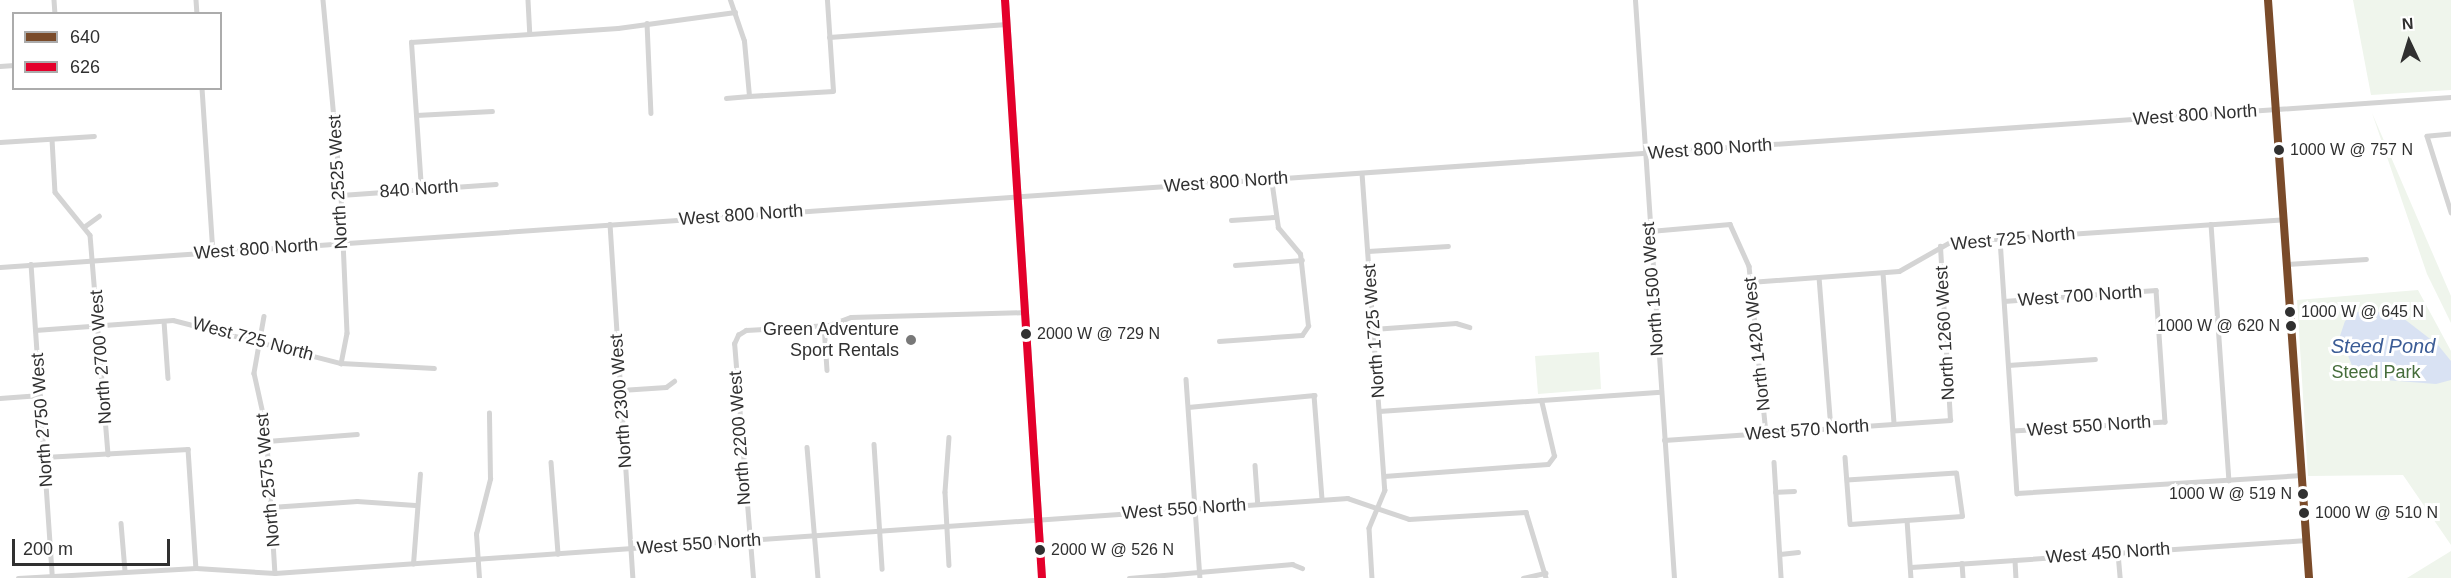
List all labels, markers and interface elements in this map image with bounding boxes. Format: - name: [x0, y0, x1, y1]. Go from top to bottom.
- legend: [12, 12, 222, 90]
- north arrow: [2379, 12, 2439, 72]
- text: N: [2401, 15, 2414, 32]
- text: 640: [70, 27, 100, 47]
- text: 626: [70, 57, 100, 77]
- street label: West 800 North: [2132, 100, 2258, 130]
- street label: North 2525 West: [324, 114, 352, 250]
- street label: West 800 North: [1647, 134, 1773, 164]
- place label: 1000 W @ 757 N: [2290, 140, 2413, 160]
- marker: 1000 W @ 757 N: [2273, 144, 2285, 156]
- street label: West 800 North: [1163, 167, 1289, 197]
- street label: 840 North: [379, 175, 459, 203]
- street label: West 800 North: [678, 200, 804, 230]
- street label: North 1500 West: [1638, 221, 1668, 357]
- street label: West 725 North: [1950, 223, 2076, 255]
- street label: West 800 North: [193, 234, 319, 264]
- street label: North 1725 West: [1359, 263, 1389, 399]
- street label: North 1260 West: [1931, 265, 1959, 401]
- street label: North 1420 West: [1739, 276, 1775, 412]
- street label: West 700 North: [2017, 281, 2143, 311]
- street label: North 2700 West: [86, 289, 116, 425]
- place label: 1000 W @ 645 N: [2301, 302, 2424, 322]
- marker: 1000 W @ 645 N: [2284, 306, 2296, 318]
- street label: West 725 North: [190, 312, 316, 366]
- place label: 1000 W @ 620 N: [2157, 316, 2280, 336]
- place label: Green Adventure Sport Rentals: [762, 319, 899, 362]
- marker: 1000 W @ 620 N: [2285, 320, 2297, 332]
- place label: 2000 W @ 729 N: [1037, 324, 1160, 344]
- marker: 2000 W @ 729 N: [1020, 328, 1032, 340]
- street label: North 2300 West: [606, 333, 636, 469]
- marker: Green Adventure Sport Rentals: [904, 333, 918, 347]
- water label: Steed Pond: [2331, 334, 2435, 358]
- street label: North 2750 West: [27, 352, 57, 488]
- park label: Steed Park: [2331, 361, 2421, 383]
- street label: North 2200 West: [725, 370, 755, 506]
- street label: West 550 North: [2026, 411, 2152, 441]
- street label: North 2575 West: [251, 412, 285, 548]
- street label: West 570 North: [1744, 415, 1870, 445]
- place label: 1000 W @ 519 N: [2169, 484, 2292, 504]
- marker: 1000 W @ 519 N: [2297, 488, 2309, 500]
- street label: West 550 North: [1121, 494, 1247, 524]
- place label: 1000 W @ 510 N: [2315, 503, 2438, 523]
- marker: 1000 W @ 510 N: [2298, 507, 2310, 519]
- scale bar: [15, 527, 172, 565]
- street label: West 550 North: [636, 529, 762, 559]
- street label: West 450 North: [2045, 538, 2171, 568]
- text: 200 m: [23, 539, 73, 559]
- place label: 2000 W @ 526 N: [1051, 540, 1174, 560]
- marker: 2000 W @ 526 N: [1034, 544, 1046, 556]

